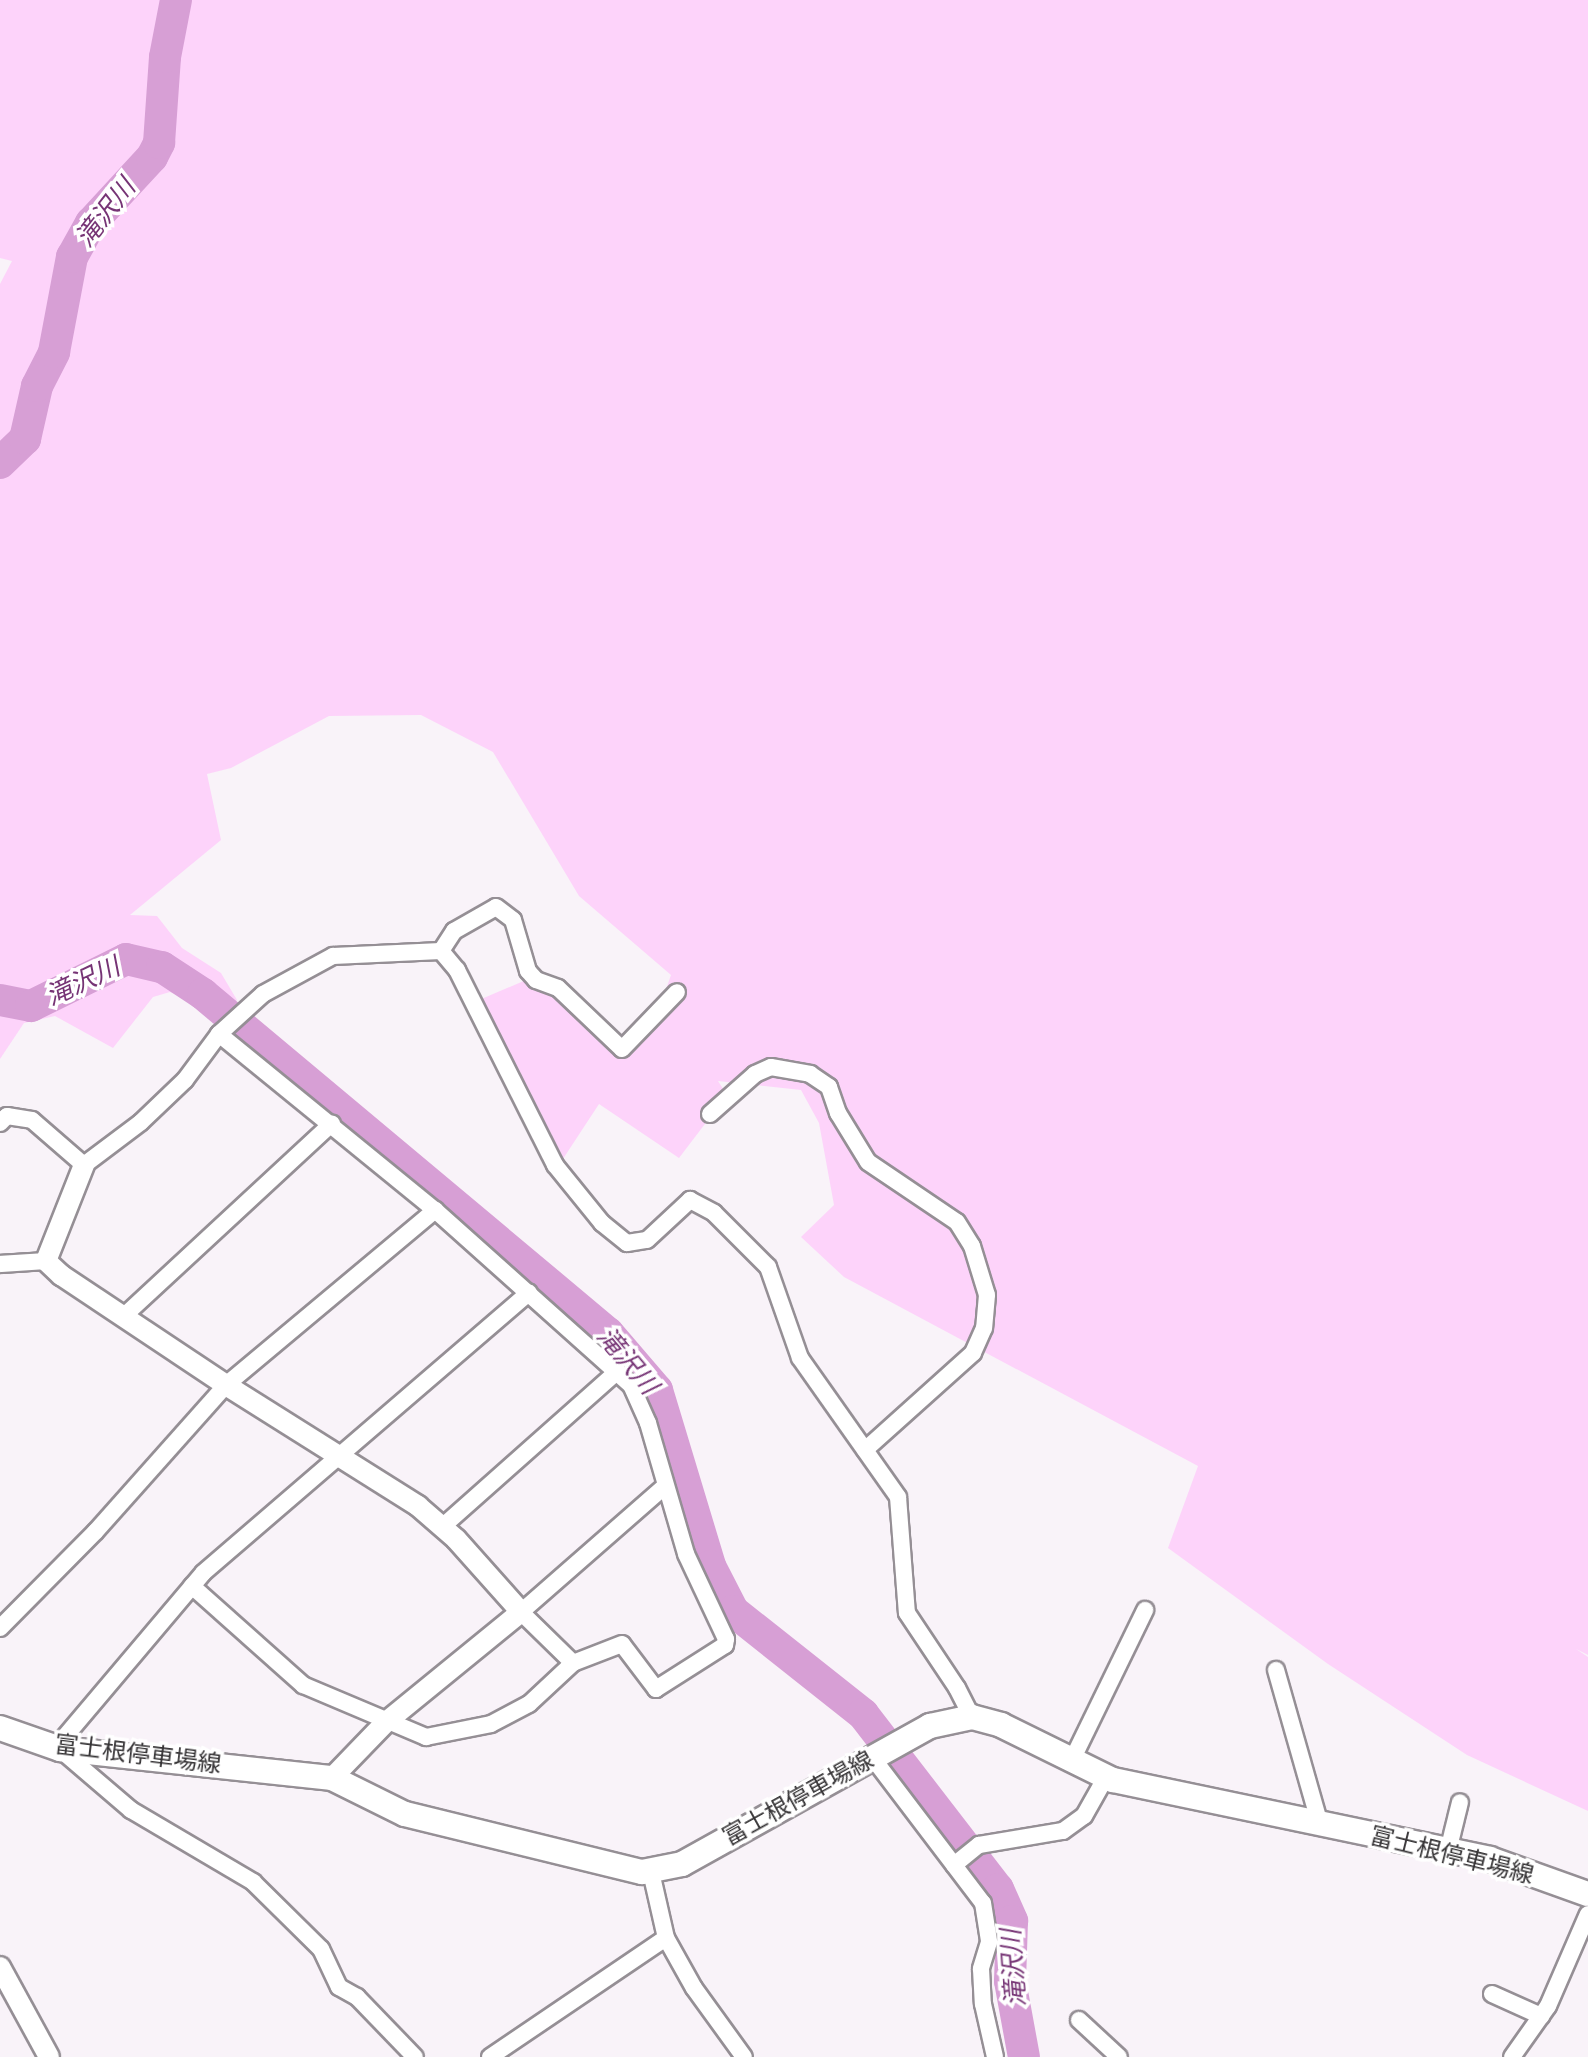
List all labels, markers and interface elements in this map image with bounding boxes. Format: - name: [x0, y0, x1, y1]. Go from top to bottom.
- water label: 滝沢川: [70, 173, 142, 253]
- water label: 滝沢川: [41, 951, 125, 1013]
- water label: 滝沢川: [590, 1321, 664, 1401]
- street label: 富士根停車場線: [53, 1729, 223, 1779]
- street label: 富士根停車場線: [718, 1745, 878, 1851]
- street label: 富士根停車場線: [1367, 1821, 1537, 1889]
- water label: 滝沢川: [996, 1928, 1032, 2008]

